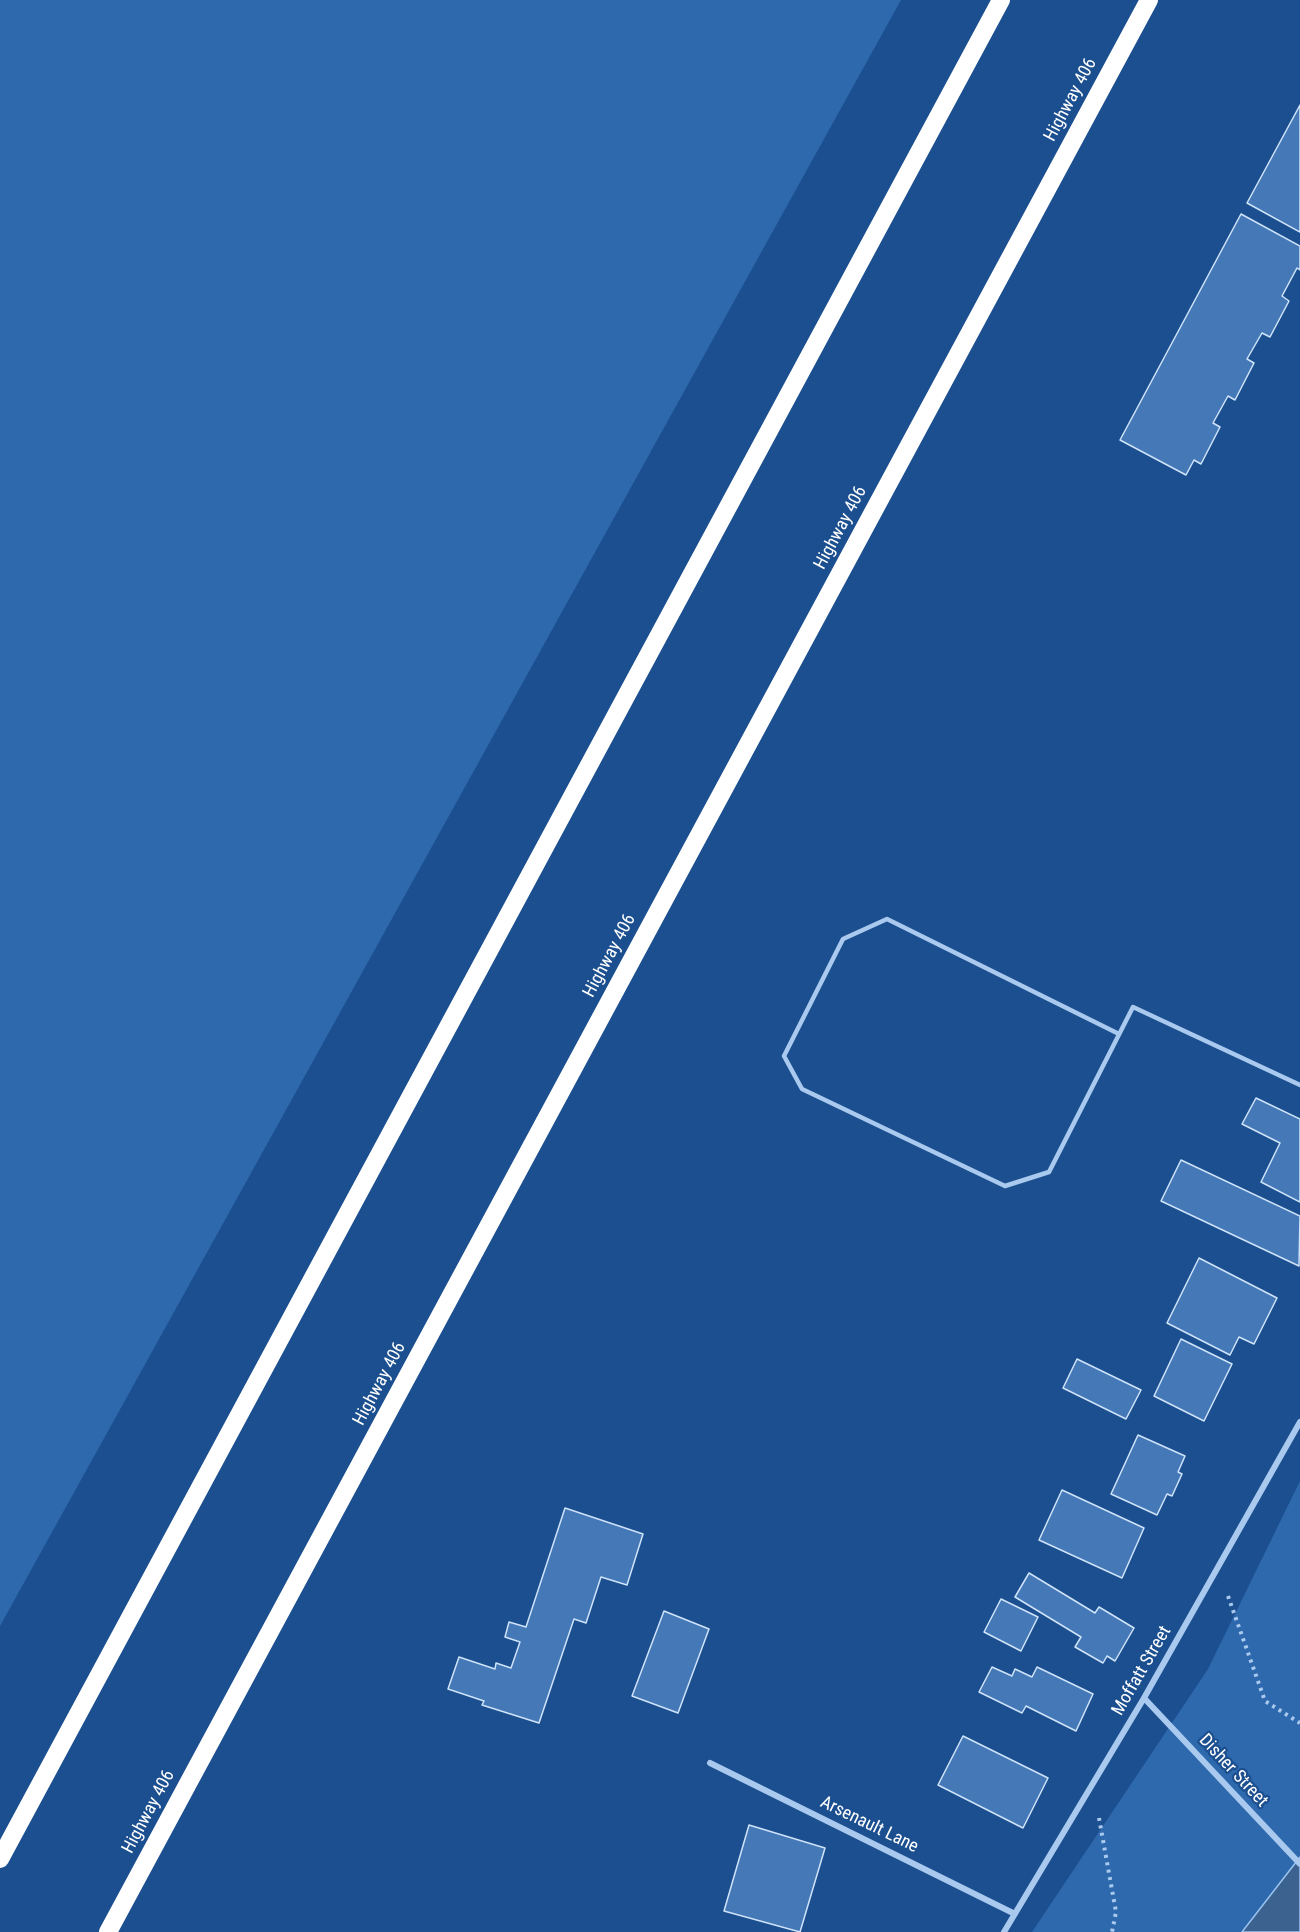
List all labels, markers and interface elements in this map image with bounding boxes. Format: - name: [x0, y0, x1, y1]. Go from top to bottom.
- street label: Highway 406: [1040, 55, 1102, 145]
- street label: Highway 406: [810, 483, 872, 573]
- street label: Highway 406: [579, 911, 641, 1001]
- street label: Highway 406: [349, 1339, 411, 1429]
- street label: Moffatt Street: [1108, 1622, 1176, 1720]
- street label: Disher Street: [1194, 1730, 1272, 1812]
- street label: Highway 406: [118, 1767, 180, 1857]
- street label: Arsenault Lane: [816, 1792, 922, 1858]

